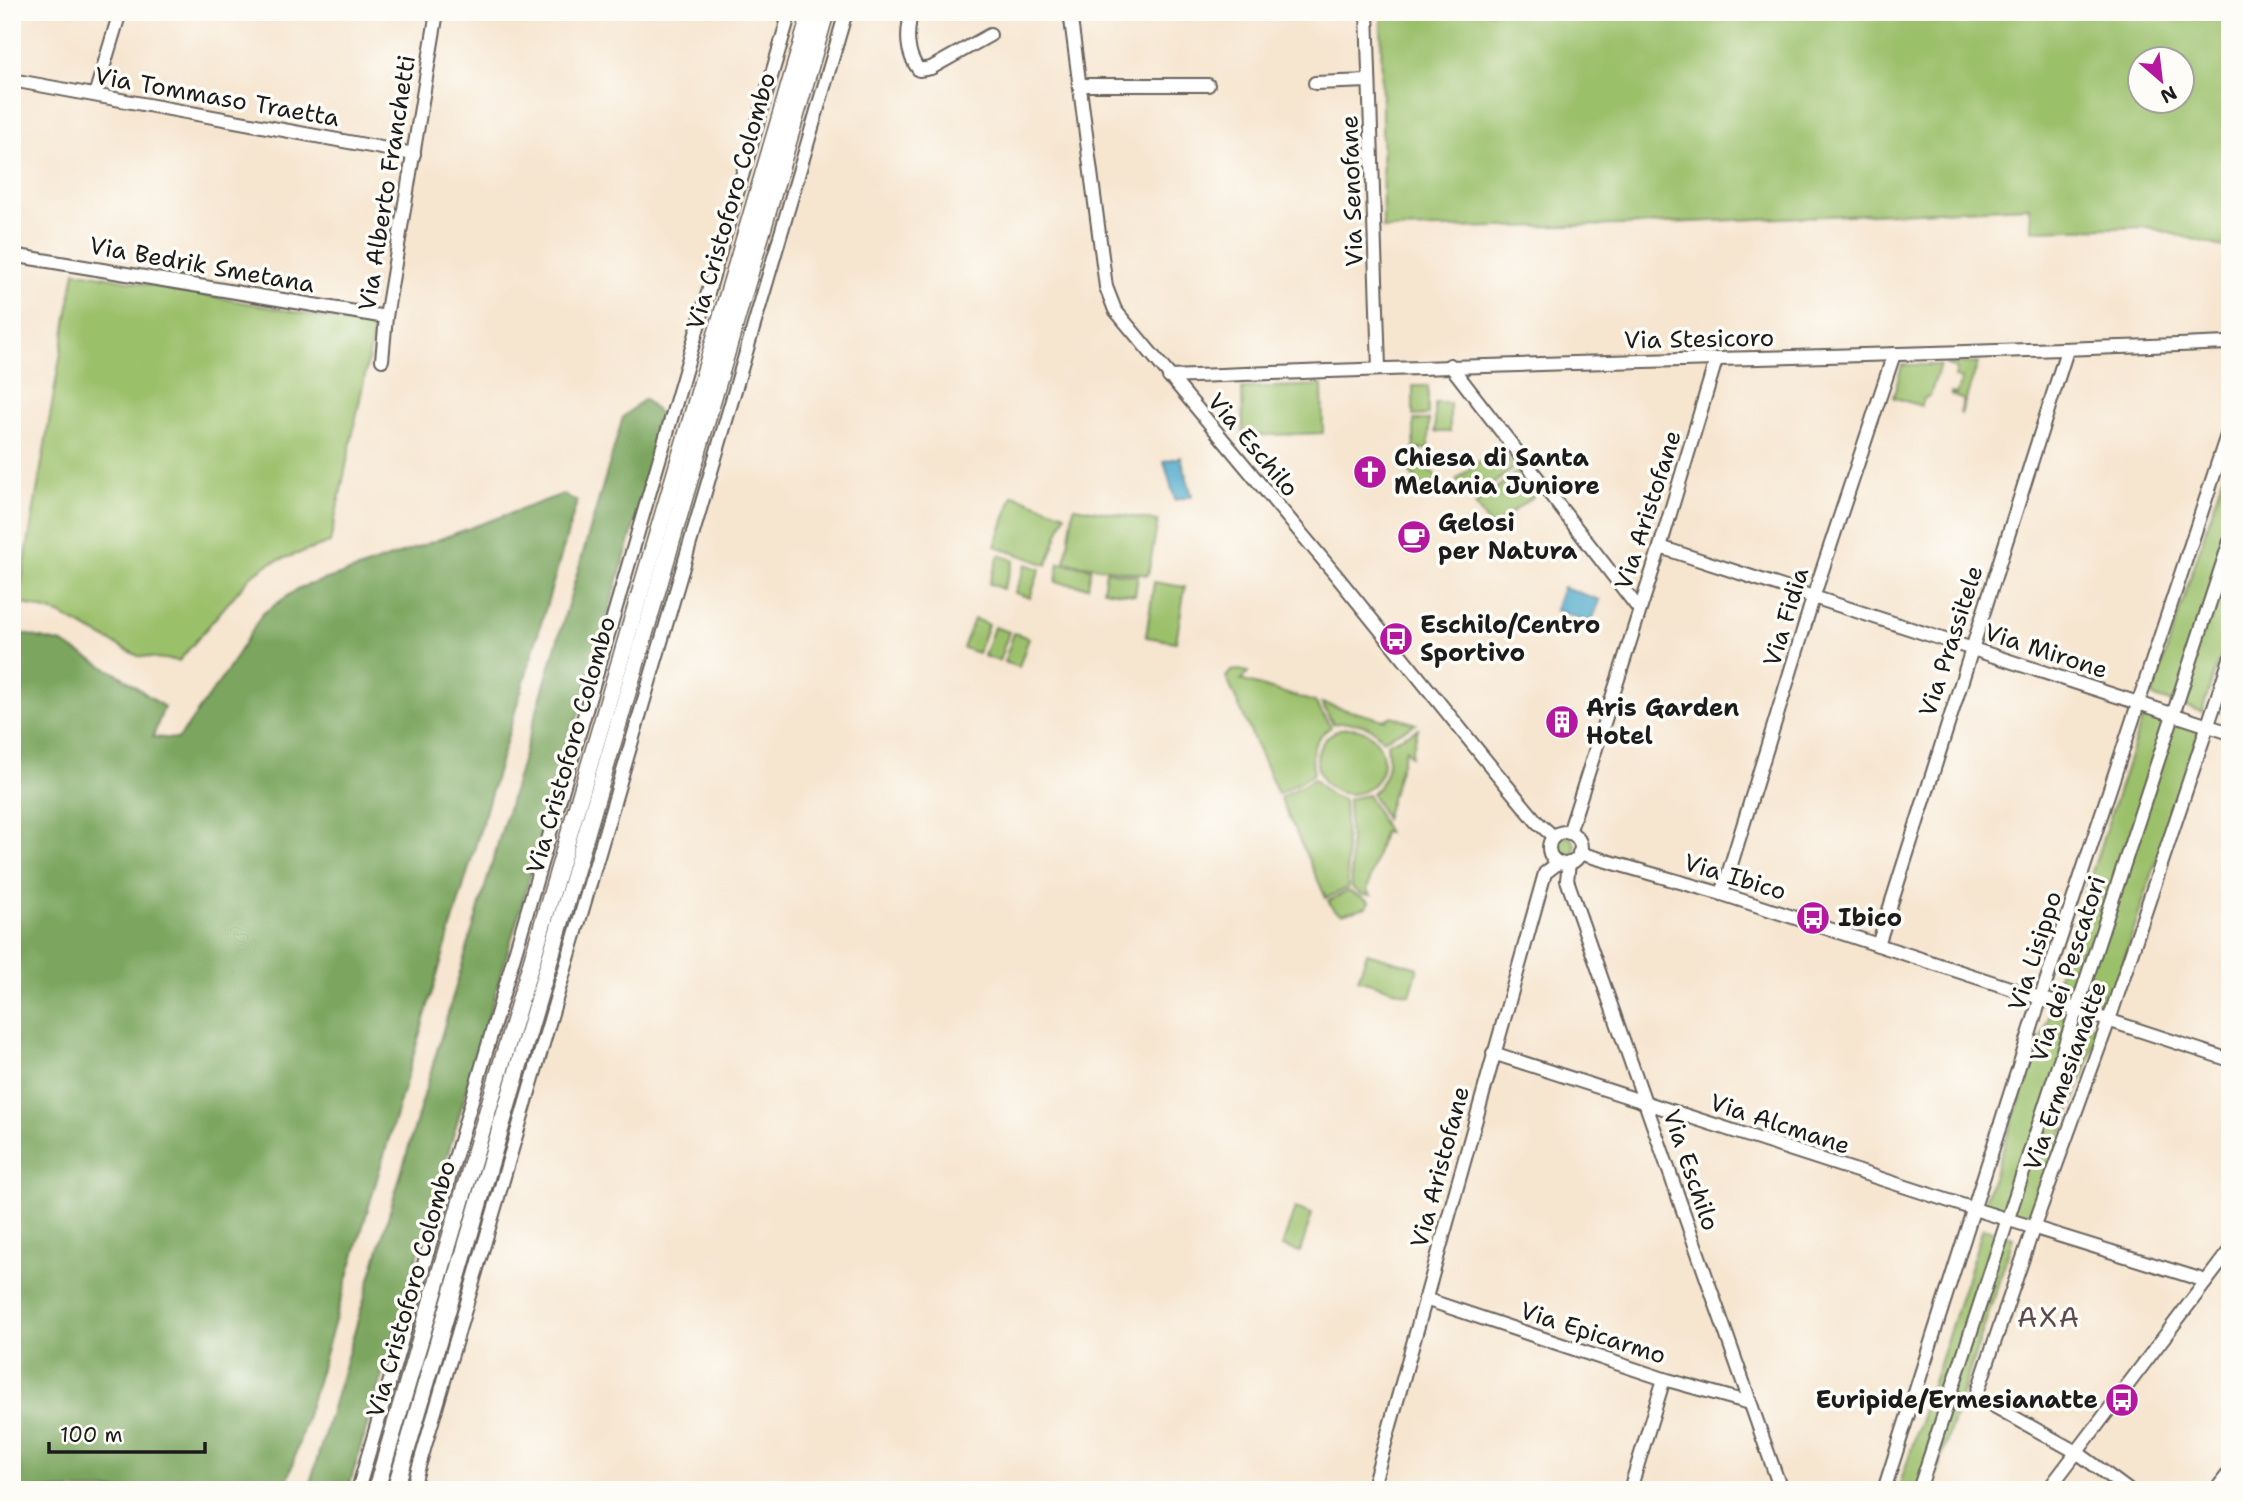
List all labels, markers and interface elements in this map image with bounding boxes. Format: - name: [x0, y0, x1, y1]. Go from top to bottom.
- north arrow: [2126, 46, 2196, 116]
- street label: Via Alberto Franchetti: [351, 53, 423, 313]
- street label: Via Tommaso Traetta: [92, 60, 342, 134]
- street label: Via Cristoforo Colombo: [679, 69, 783, 333]
- text: N: [2156, 80, 2181, 109]
- street label: Via Senofane: [1333, 115, 1371, 267]
- street label: Via Bedrik Smetana: [87, 229, 317, 301]
- street label: Via Stesicoro: [1624, 322, 1774, 356]
- street label: Via Eschilo: [1200, 386, 1306, 504]
- street label: Via Aristofane: [1607, 426, 1689, 594]
- place label: Chiesa di Santa Melania Juniore: [1394, 442, 1600, 502]
- church icon: Chiesa di Santa Melania Juniore: [1351, 453, 1389, 491]
- place label: Gelosi per Natura: [1438, 507, 1578, 567]
- cafe icon: Gelosi per Natura: [1395, 518, 1433, 556]
- street label: Via Prassitele: [1912, 561, 1990, 721]
- street label: Via Fidia: [1756, 564, 1816, 670]
- place label: Eschilo/Centro Sportivo: [1420, 609, 1600, 669]
- street label: Via Cristoforo Colombo: [519, 613, 623, 877]
- street label: Via Mirone: [1980, 616, 2112, 686]
- bus stop icon: Eschilo/Centro Sportivo: [1377, 620, 1415, 658]
- place label: Aris Garden Hotel: [1586, 692, 1739, 752]
- building icon: Aris Garden Hotel: [1543, 703, 1581, 741]
- street label: Via Ibico: [1680, 846, 1790, 908]
- street label: Via dei Pescatori: [2023, 872, 2113, 1066]
- street label: Via Lisippo: [2001, 887, 2069, 1015]
- bus stop icon: Ibico: [1794, 899, 1832, 937]
- place label: Ibico: [1838, 902, 1902, 934]
- street label: Via Ermesianatte: [2016, 977, 2114, 1175]
- street label: Via Aristofane: [1403, 1083, 1477, 1251]
- street label: Via Alcmane: [1706, 1086, 1854, 1162]
- street label: Via Eschilo: [1655, 1105, 1727, 1235]
- street label: Via Cristoforo Colombo: [359, 1157, 463, 1421]
- street label: Via Epicarmo: [1516, 1294, 1670, 1372]
- district label: AXA: [2017, 1298, 2081, 1336]
- bus stop icon: Euripide/Ermesianatte: [2103, 1381, 2141, 1419]
- place label: Euripide/Ermesianatte: [1816, 1384, 2098, 1416]
- scale bar: [49, 1411, 205, 1455]
- text: 100 m: [60, 1421, 123, 1449]

